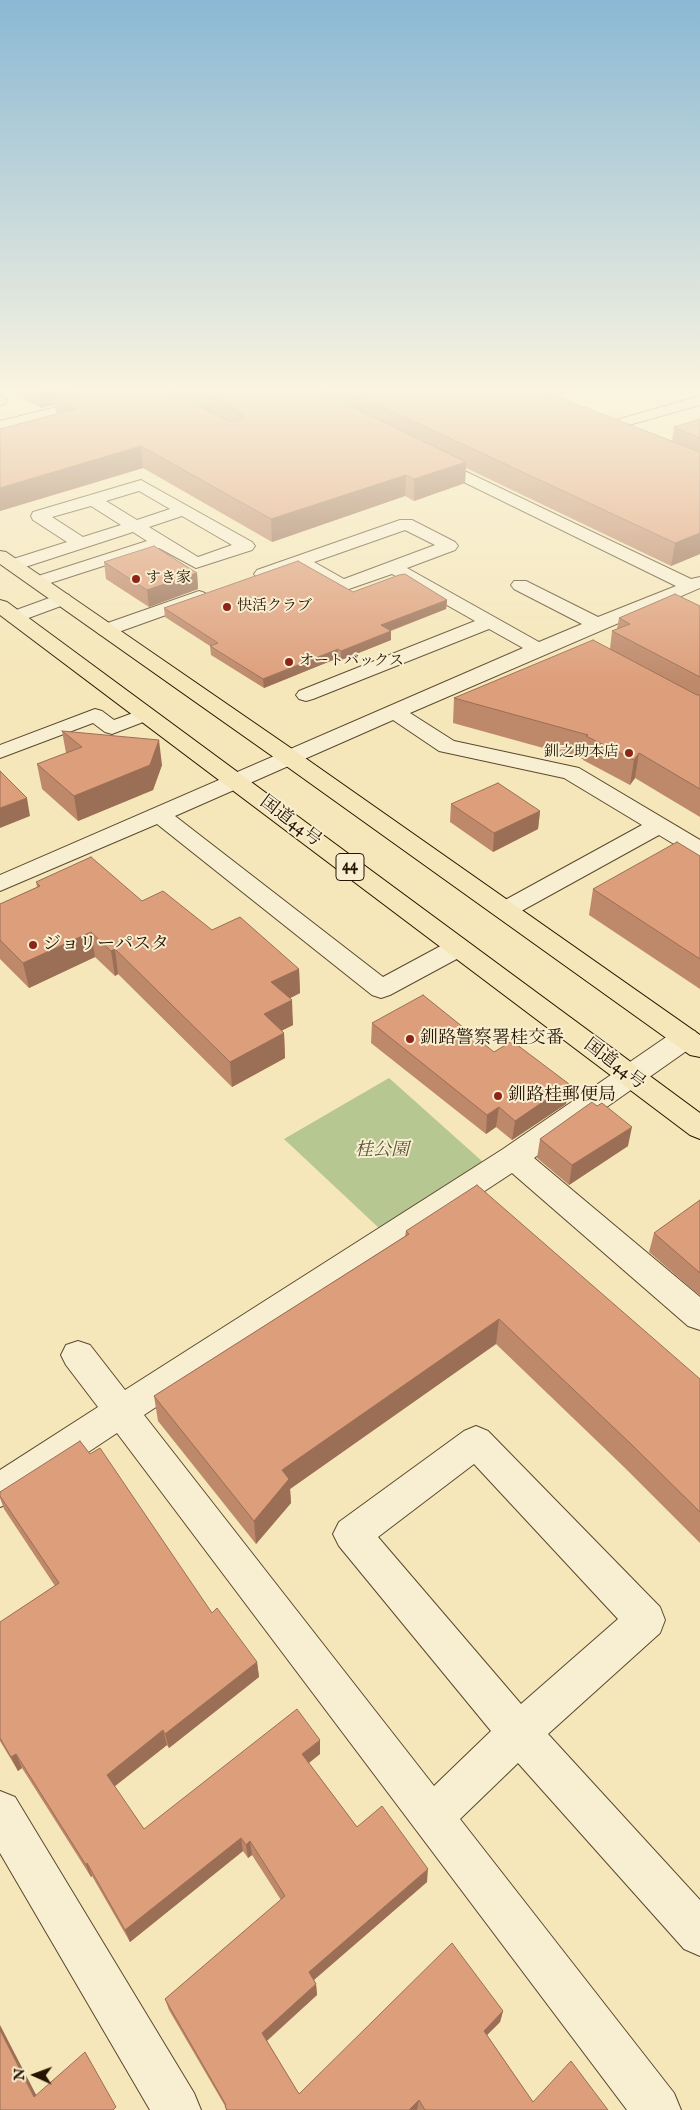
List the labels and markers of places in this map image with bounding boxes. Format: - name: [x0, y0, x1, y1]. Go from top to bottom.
- place label: すき家: [146, 570, 191, 588]
- marker: すき家: [130, 573, 142, 585]
- place label: 快活クラブ: [237, 598, 312, 616]
- marker: 快活クラブ: [221, 601, 233, 613]
- place label: オートバックス: [299, 653, 404, 671]
- marker: オートバックス: [283, 656, 295, 668]
- place label: 釧之助本店: [544, 744, 619, 762]
- marker: 釧之助本店: [623, 747, 635, 759]
- place label: ジョリーパスタ: [43, 934, 169, 956]
- marker: ジョリーパスタ: [27, 939, 39, 951]
- place label: 釧路警察署桂交番: [420, 1028, 564, 1050]
- marker: 釧路警察署桂交番: [404, 1033, 416, 1045]
- place label: 釧路桂郵便局: [508, 1085, 616, 1107]
- marker: 釧路桂郵便局: [492, 1090, 504, 1102]

